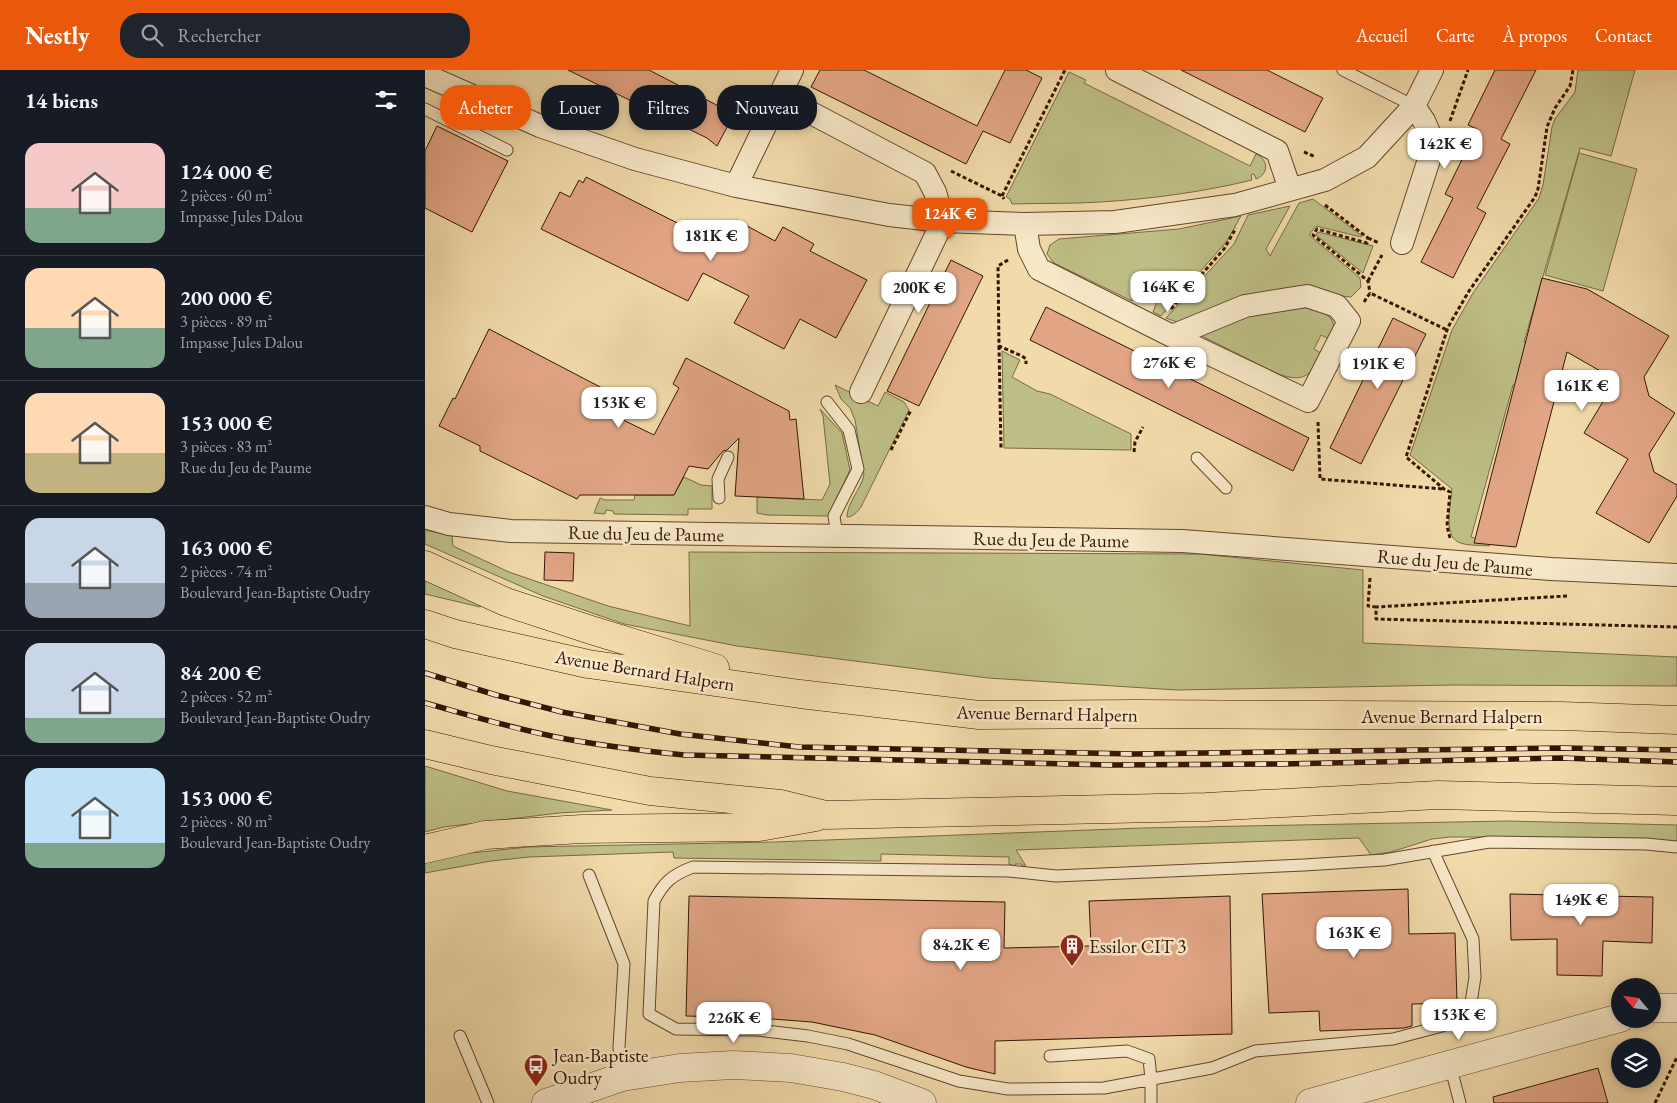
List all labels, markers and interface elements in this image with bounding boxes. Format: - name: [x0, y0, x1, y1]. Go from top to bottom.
- search box: [120, 13, 470, 58]
- text: Nestly: [25, 20, 90, 51]
- icon: search: [138, 21, 166, 49]
- text: Rechercher: [178, 23, 261, 48]
- text: Accueil: [1356, 24, 1408, 47]
- text: Carte: [1436, 24, 1475, 47]
- text: À propos: [1503, 24, 1567, 47]
- text: Contact: [1595, 24, 1652, 47]
- chip: Acheter: [440, 85, 531, 130]
- chip: Louer: [541, 85, 619, 130]
- chip: Filtres: [629, 85, 707, 130]
- chip: Nouveau: [717, 85, 817, 130]
- icon: filters: [372, 86, 400, 114]
- text: 14 biens: [25, 87, 98, 114]
- pin: 142K €: [1404, 128, 1486, 170]
- text: 142K €: [1418, 133, 1472, 154]
- text: 124 000 €: [180, 158, 272, 185]
- icon: home: [65, 163, 125, 223]
- text: 2 pièces · 60 m²: [180, 185, 272, 206]
- pin: 124K €: [909, 198, 991, 240]
- text: 124K €: [923, 203, 977, 224]
- text: Impasse Jules Dalou: [180, 206, 303, 227]
- pin: 181K €: [670, 220, 752, 262]
- text: 181K €: [684, 225, 738, 246]
- pin: 164K €: [1127, 270, 1209, 313]
- pin: 200K €: [878, 272, 960, 314]
- text: 164K €: [1141, 276, 1195, 297]
- text: 200K €: [892, 277, 946, 298]
- text: 200 000 €: [180, 284, 272, 311]
- icon: home: [65, 288, 125, 348]
- text: 3 pièces · 89 m²: [180, 311, 272, 332]
- text: Impasse Jules Dalou: [180, 332, 303, 353]
- pin: 276K €: [1128, 346, 1210, 389]
- pin: 191K €: [1337, 348, 1419, 390]
- text: 276K €: [1142, 352, 1196, 373]
- text: 191K €: [1351, 353, 1405, 374]
- pin: 161K €: [1541, 370, 1623, 412]
- text: 161K €: [1555, 375, 1609, 396]
- pin: 153K €: [578, 386, 660, 429]
- text: 153K €: [592, 392, 646, 413]
- text: 153 000 €: [180, 409, 272, 436]
- icon: home: [65, 413, 125, 473]
- text: 3 pièces · 83 m²: [180, 436, 272, 457]
- text: Rue du Jeu de Paume: [180, 457, 311, 478]
- street label: Rue du Jeu de Paume: [568, 520, 724, 547]
- street label: Rue du Jeu de Paume: [973, 526, 1129, 553]
- text: 163 000 €: [180, 534, 272, 561]
- icon: home: [65, 538, 125, 598]
- street label: Rue du Jeu de Paume: [1376, 543, 1534, 582]
- text: 2 pièces · 74 m²: [180, 561, 272, 582]
- text: Boulevard Jean-Baptiste Oudry: [180, 582, 370, 603]
- street label: Avenue Bernard Halpern: [552, 644, 737, 697]
- text: 84 200 €: [180, 659, 261, 686]
- icon: home: [65, 663, 125, 723]
- text: 2 pièces · 52 m²: [180, 686, 272, 707]
- street label: Avenue Bernard Halpern: [955, 699, 1138, 728]
- street label: Avenue Bernard Halpern: [1360, 704, 1543, 729]
- text: Boulevard Jean-Baptiste Oudry: [180, 707, 370, 728]
- text: 153 000 €: [180, 784, 272, 811]
- icon: home: [65, 788, 125, 848]
- text: 2 pièces · 80 m²: [180, 811, 272, 832]
- text: Boulevard Jean-Baptiste Oudry: [180, 832, 370, 853]
- pin: 149K €: [1540, 884, 1622, 926]
- text: 149K €: [1554, 889, 1608, 910]
- pin: 163K €: [1313, 916, 1395, 959]
- text: 163K €: [1327, 922, 1381, 943]
- pin: 84.2K €: [915, 928, 1007, 971]
- building icon: Essilor CIT 3: [1059, 933, 1085, 967]
- text: 84.2K €: [932, 934, 990, 955]
- place label: Essilor CIT 3: [1089, 934, 1186, 959]
- north arrow: [1611, 978, 1661, 1028]
- map controls: [1611, 978, 1661, 1088]
- pin: 153K €: [1418, 998, 1500, 1041]
- pin: 226K €: [693, 1002, 775, 1044]
- text: 153K €: [1432, 1004, 1486, 1025]
- text: 226K €: [707, 1007, 761, 1028]
- button: layers: [1611, 1038, 1661, 1088]
- place label: Jean-Baptiste Oudry: [551, 1043, 648, 1090]
- bus stop icon: Jean-Baptiste Oudry: [523, 1053, 549, 1087]

